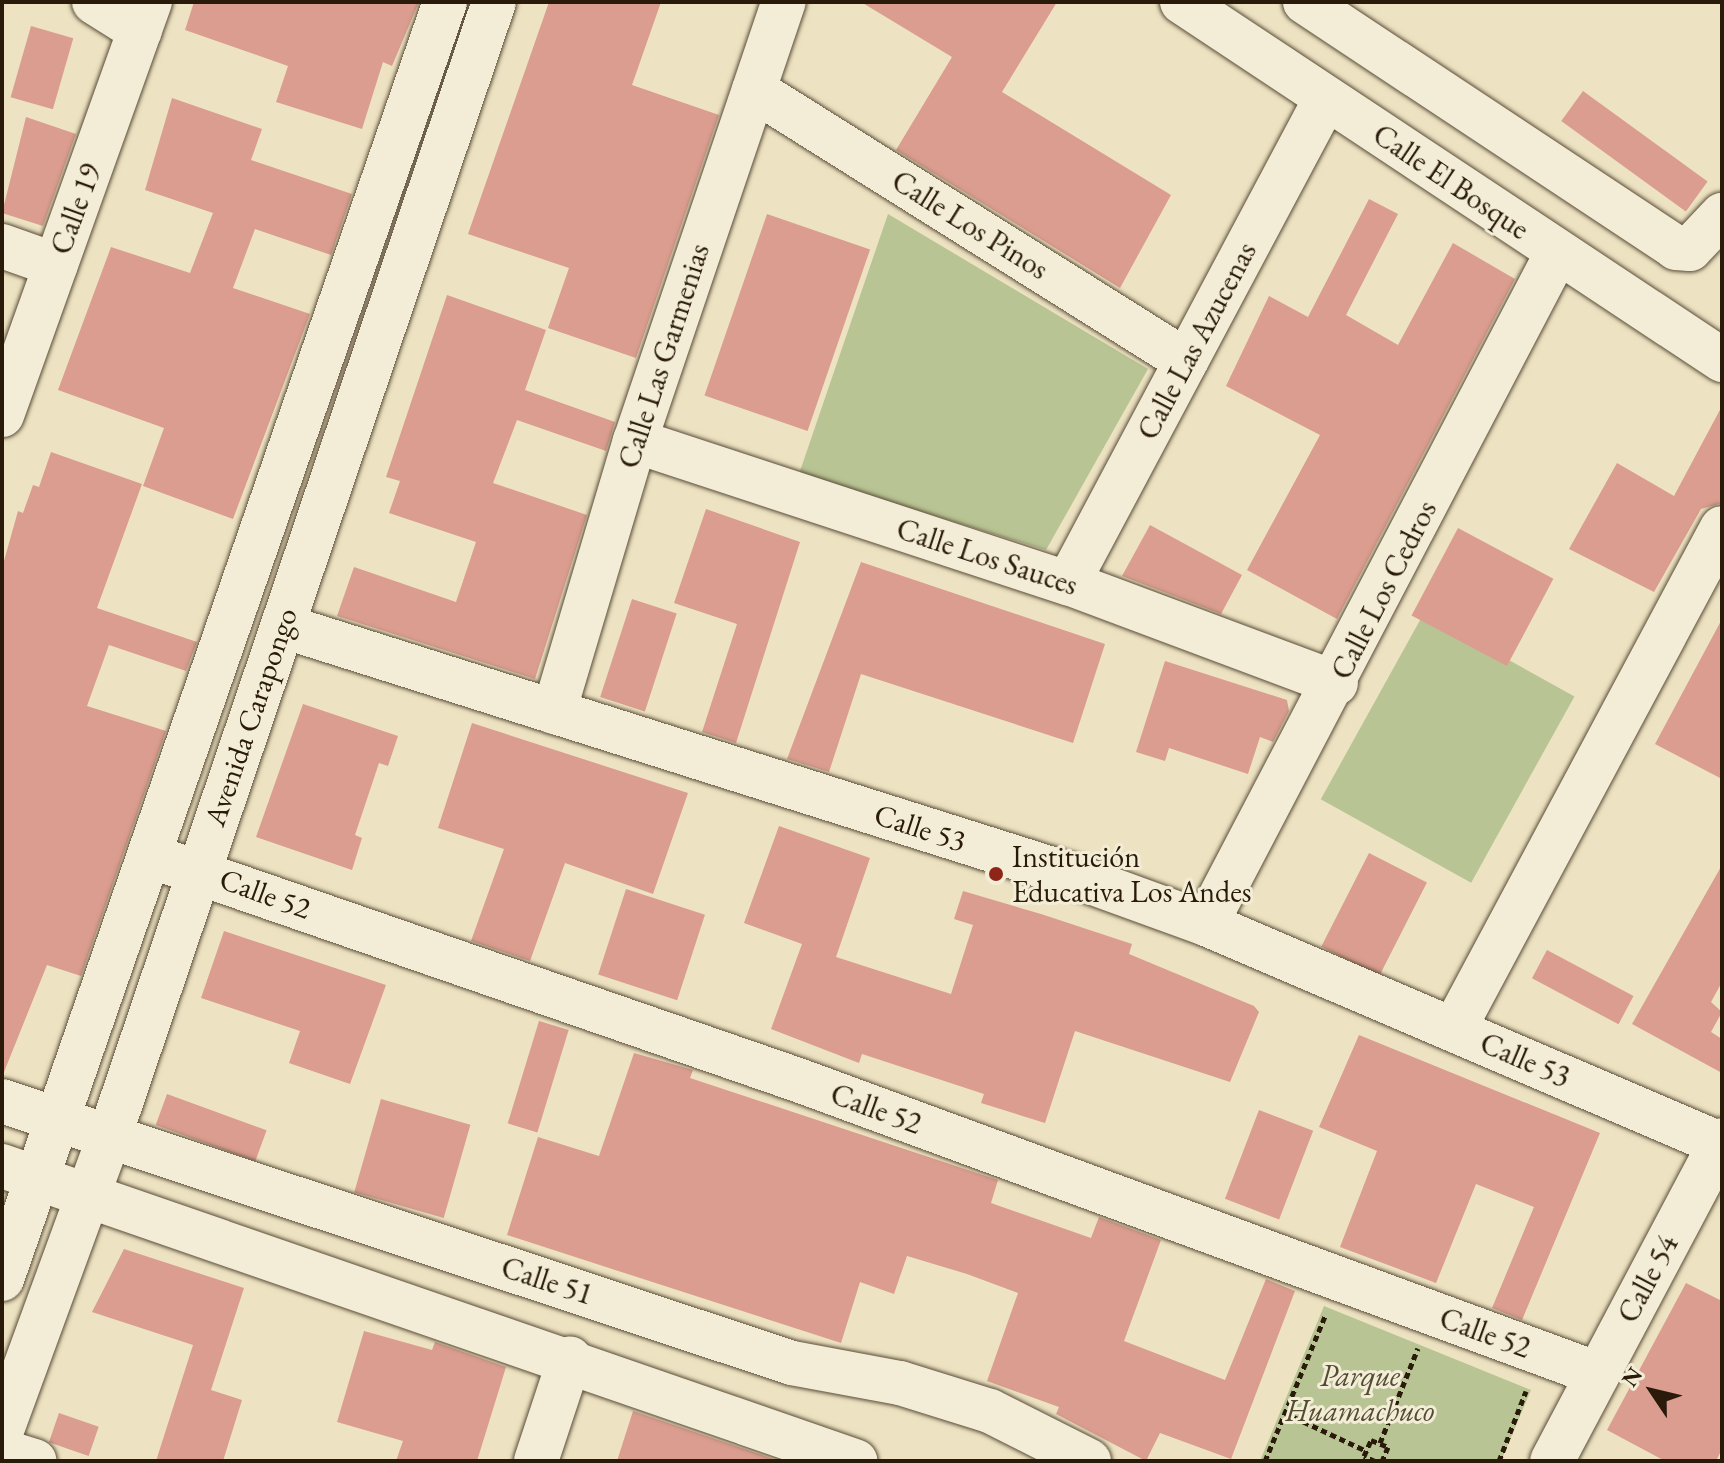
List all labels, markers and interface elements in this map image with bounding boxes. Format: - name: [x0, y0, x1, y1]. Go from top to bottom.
- street label: Calle El Bosque: [1366, 117, 1536, 247]
- street label: Calle 19: [43, 159, 109, 259]
- street label: Calle Los Pinos: [885, 163, 1055, 287]
- street label: Calle Las Azucenas: [1130, 236, 1264, 446]
- street label: Calle Las Garmenias: [611, 239, 717, 473]
- street label: Calle Los Cedros: [1324, 495, 1444, 685]
- street label: Calle Los Sauces: [892, 511, 1082, 603]
- street label: Avenida Carapongo: [197, 603, 305, 831]
- street label: Calle 53: [870, 796, 970, 860]
- place label: Institución Educativa Los Andes: [1012, 839, 1252, 910]
- street label: Calle 52: [215, 861, 315, 927]
- marker: Institución Educativa Los Andes: [987, 865, 1005, 883]
- street label: Calle 53: [1475, 1025, 1575, 1095]
- street label: Calle 52: [826, 1076, 926, 1142]
- street label: Calle 54: [1610, 1229, 1686, 1329]
- street label: Calle 51: [497, 1249, 597, 1313]
- street label: Calle 52: [1435, 1300, 1535, 1366]
- north arrow: [1612, 1351, 1692, 1431]
- park label: Parque Huamachuco: [1286, 1358, 1434, 1428]
- text: N: [1615, 1361, 1649, 1393]

